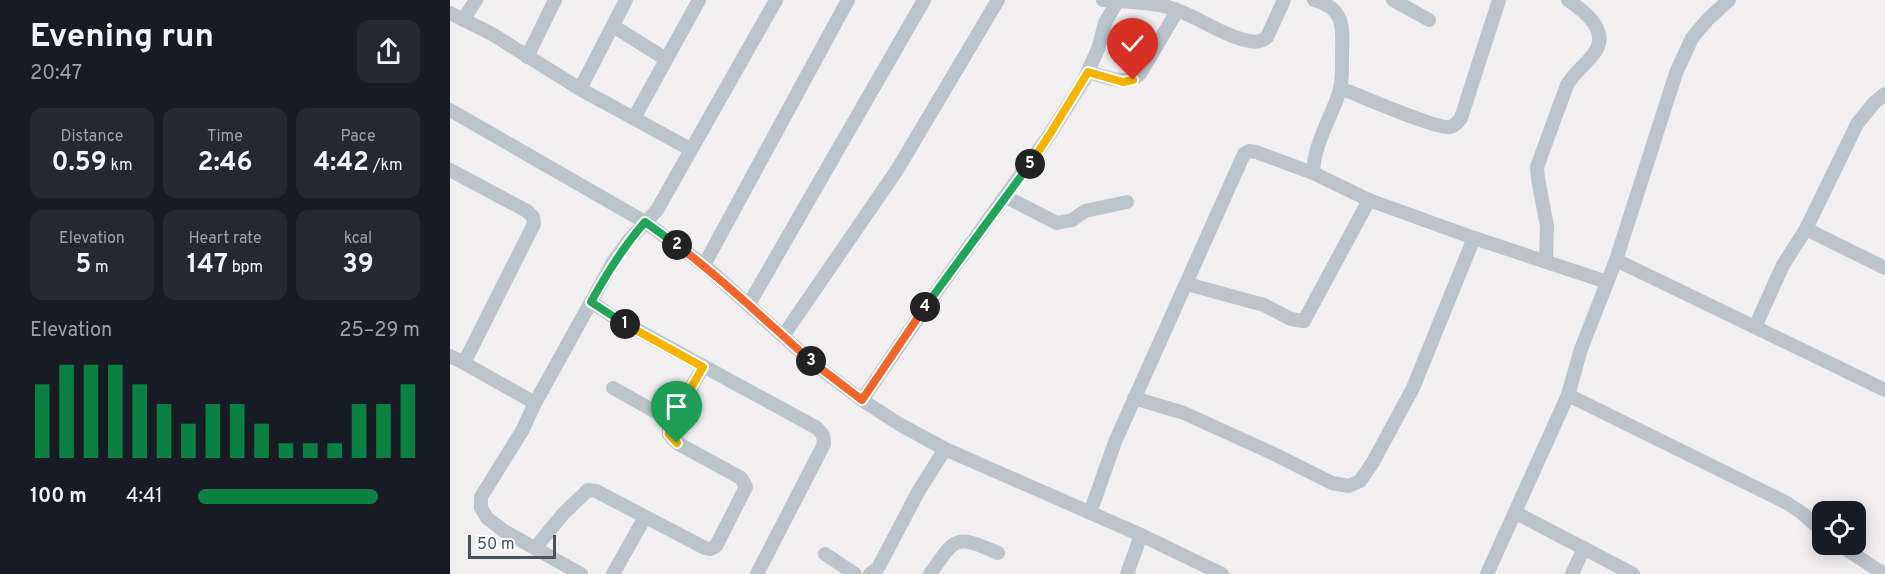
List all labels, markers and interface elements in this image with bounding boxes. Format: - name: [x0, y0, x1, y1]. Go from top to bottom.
- text: Evening run: [30, 17, 214, 59]
- pin: [1107, 18, 1158, 80]
- button: share: [357, 20, 420, 83]
- icon: check: [1116, 27, 1149, 60]
- text: 20:47: [30, 61, 82, 87]
- text: Distance: [61, 127, 123, 147]
- text: Time: [207, 127, 243, 147]
- text: Pace: [340, 127, 376, 147]
- text: 0.59: [51, 147, 107, 180]
- text: 2:46: [198, 147, 252, 180]
- text: 4:42: [313, 147, 369, 180]
- pin: 5: [1015, 149, 1045, 179]
- text: 5: [1025, 154, 1035, 174]
- text: km: [107, 156, 133, 176]
- text: /km: [369, 156, 403, 176]
- text: Elevation: [59, 229, 125, 249]
- text: Heart rate: [188, 229, 262, 249]
- text: kcal: [344, 229, 372, 249]
- pin: 2: [662, 230, 692, 260]
- text: 2: [672, 235, 682, 255]
- text: 5: [75, 249, 91, 282]
- text: 147: [187, 249, 228, 282]
- text: 39: [342, 249, 374, 282]
- text: m: [91, 258, 109, 278]
- text: bpm: [228, 258, 263, 278]
- pin: 4: [910, 292, 940, 322]
- text: 4: [920, 297, 930, 317]
- pin: 1: [610, 309, 640, 339]
- text: 1: [622, 314, 628, 334]
- text: Elevation: [30, 318, 112, 344]
- text: 25–29 m: [339, 318, 420, 344]
- pin: 3: [796, 346, 826, 376]
- text: 3: [806, 351, 816, 371]
- pin: [651, 381, 702, 443]
- icon: arrive: [660, 390, 693, 423]
- text: 100 m: [30, 484, 87, 510]
- text: 4:41: [126, 484, 163, 510]
- map controls: [1812, 501, 1866, 555]
- button: locate: [1812, 501, 1866, 555]
- scale bar: [468, 532, 556, 560]
- text: 50 m: [477, 535, 515, 555]

